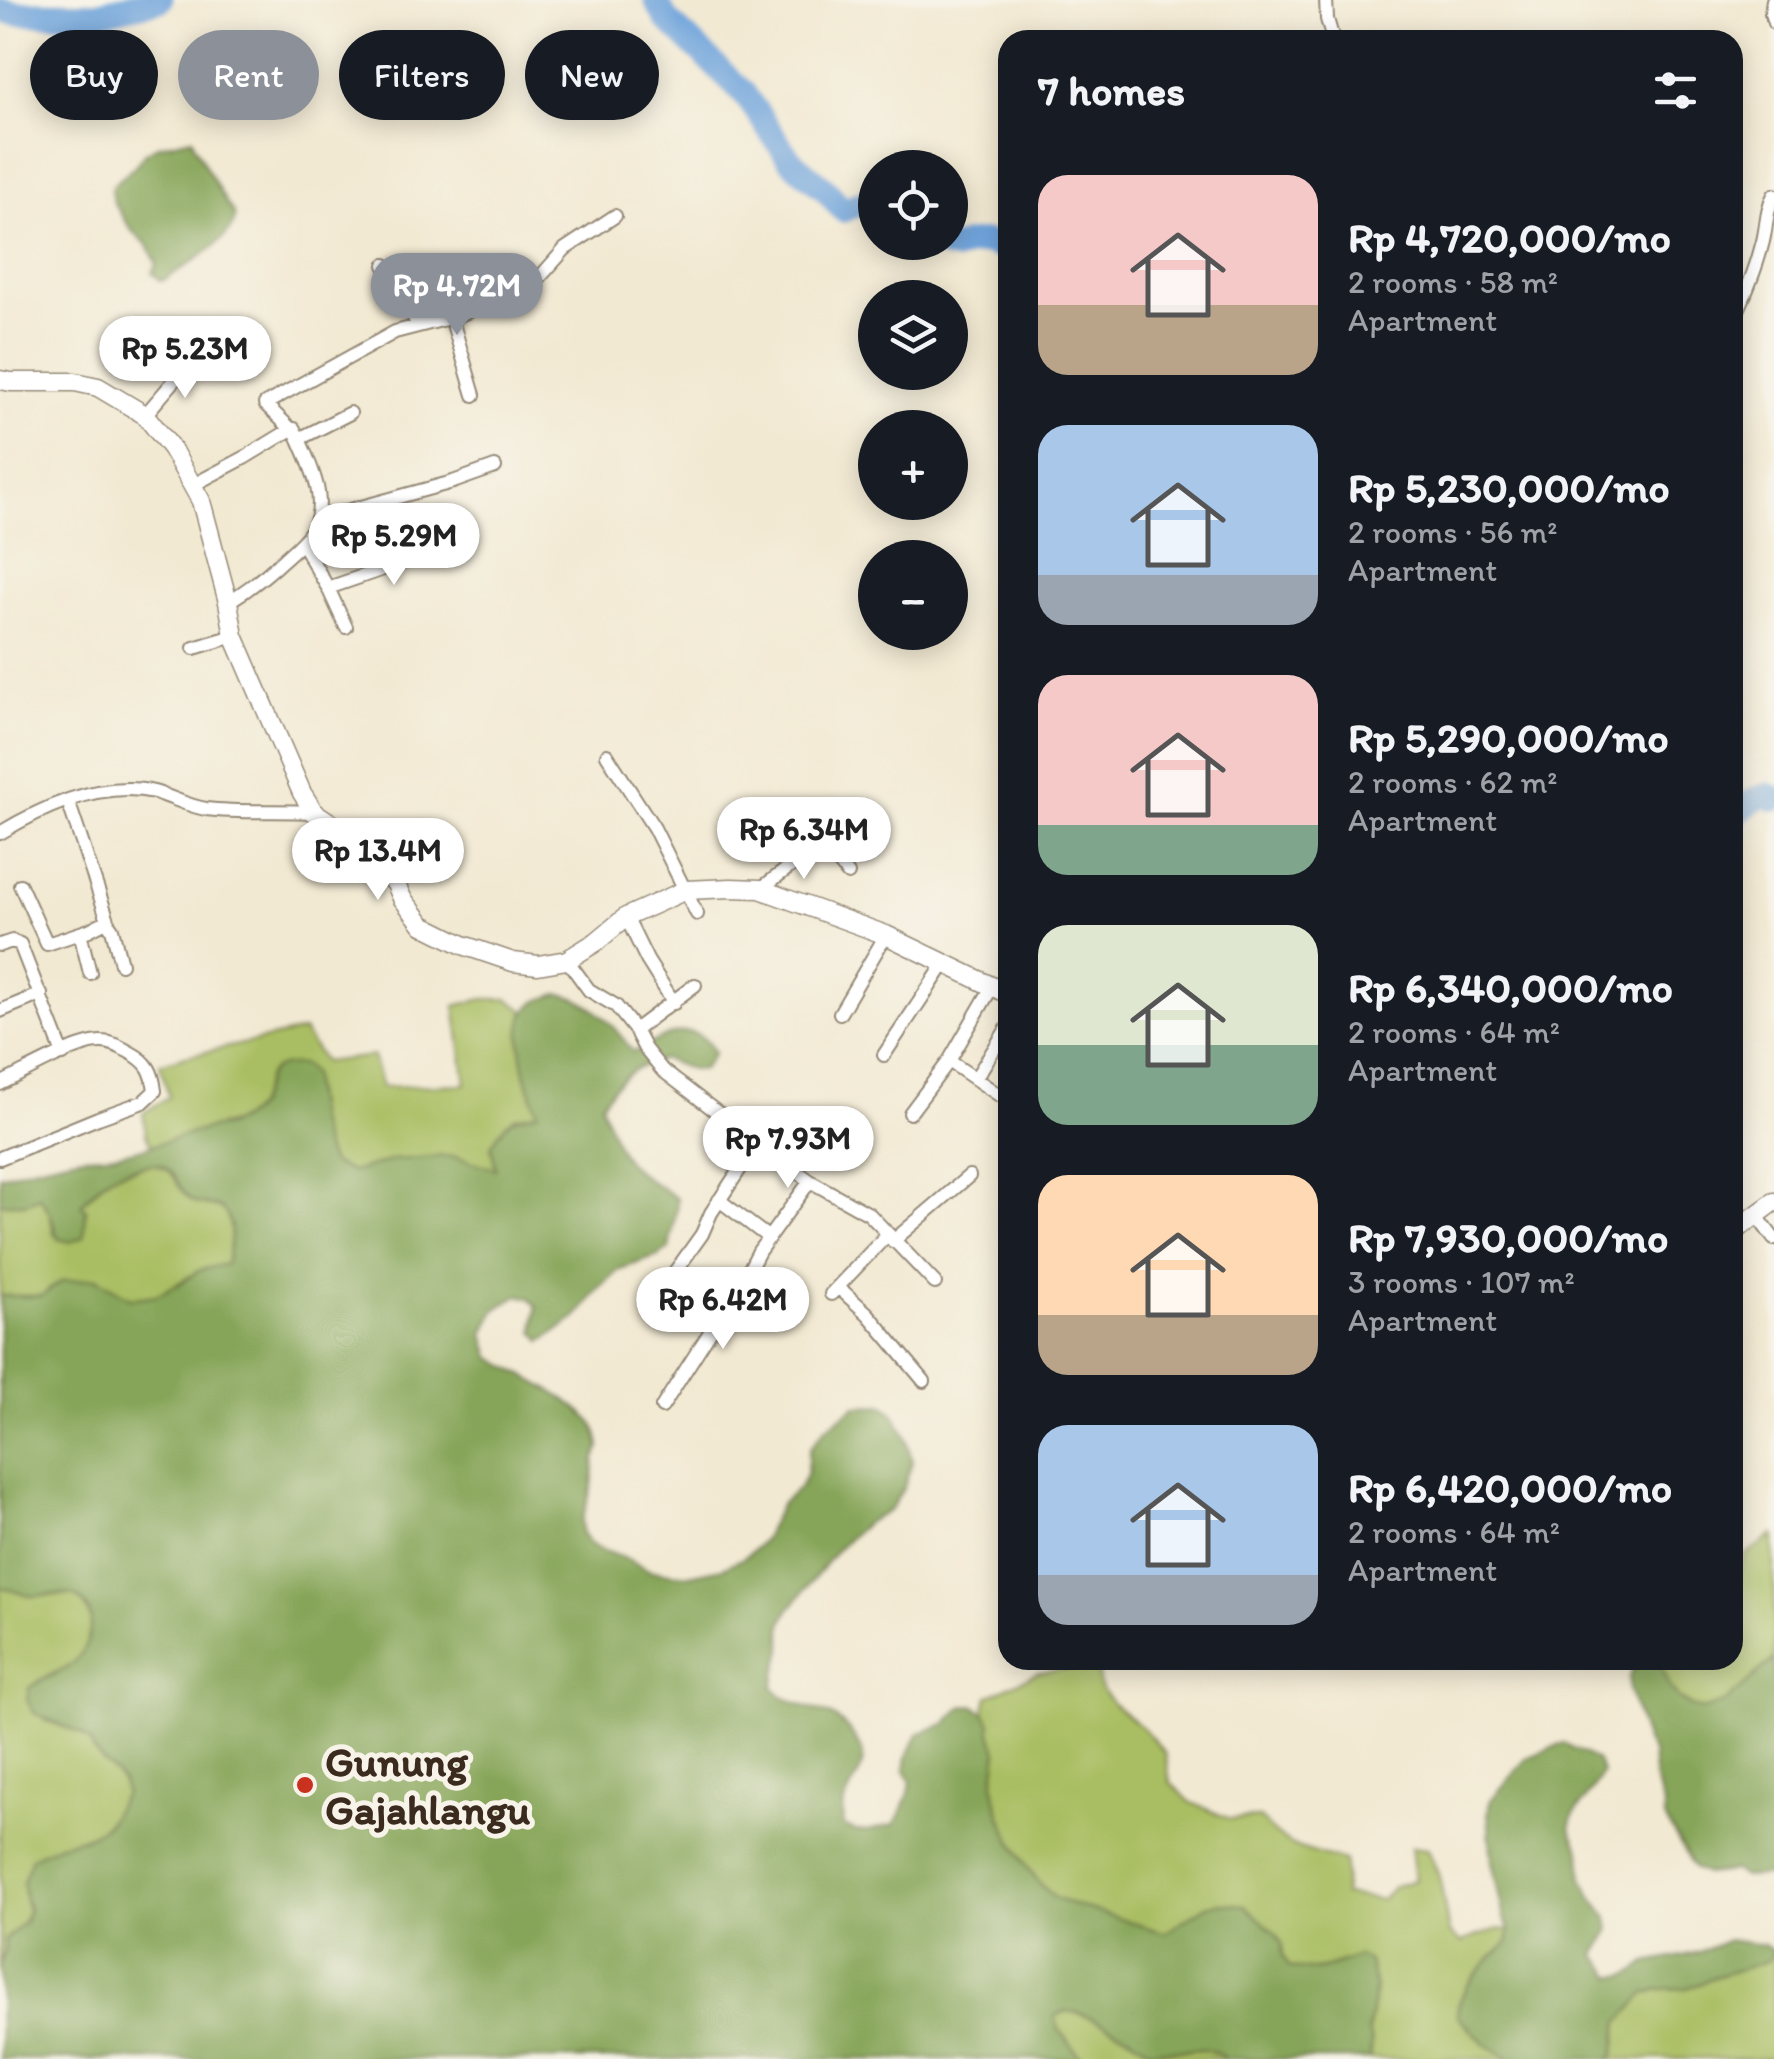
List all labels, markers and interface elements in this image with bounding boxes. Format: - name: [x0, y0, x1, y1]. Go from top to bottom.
- chip: Buy: [30, 30, 158, 120]
- chip: Rent: [178, 30, 319, 120]
- chip: Filters: [339, 30, 505, 120]
- chip: New: [525, 30, 659, 120]
- icon: filters: [1648, 63, 1703, 118]
- text: 7 homes: [1038, 65, 1185, 116]
- map controls: [858, 150, 968, 650]
- button: locate: [858, 150, 968, 260]
- text: Rp 4,720,000/mo: [1348, 212, 1671, 263]
- icon: home: [1118, 215, 1238, 335]
- pin: Rp 4.72M: [354, 253, 560, 338]
- text: 2 rooms · 58 m²: [1348, 263, 1558, 301]
- text: Rp 4.72M: [393, 266, 521, 304]
- button: layers: [858, 280, 968, 390]
- text: Apartment: [1348, 301, 1497, 339]
- pin: Rp 5.23M: [82, 316, 288, 401]
- text: Rp 5.23M: [121, 329, 249, 367]
- button: +: [858, 410, 968, 520]
- text: Rp 5,230,000/mo: [1348, 462, 1670, 513]
- icon: home: [1118, 465, 1238, 585]
- pin: Rp 5.29M: [291, 503, 497, 588]
- text: 2 rooms · 56 m²: [1348, 513, 1557, 551]
- text: Rp 5.29M: [331, 516, 457, 554]
- button: −: [858, 540, 968, 650]
- text: Apartment: [1348, 551, 1497, 589]
- text: Rp 5,290,000/mo: [1348, 712, 1669, 763]
- icon: home: [1118, 715, 1238, 835]
- text: 2 rooms · 62 m²: [1348, 763, 1557, 801]
- pin: Rp 6.34M: [701, 797, 907, 882]
- text: Apartment: [1348, 801, 1497, 839]
- text: Rp 6.34M: [739, 810, 869, 848]
- pin: Rp 13.4M: [275, 818, 481, 903]
- text: Rp 13.4M: [314, 831, 442, 869]
- text: Rp 6,340,000/mo: [1348, 962, 1673, 1013]
- icon: home: [1118, 965, 1238, 1085]
- text: 2 rooms · 64 m²: [1348, 1013, 1560, 1051]
- text: Apartment: [1348, 1051, 1497, 1089]
- pin: Rp 7.93M: [685, 1106, 891, 1191]
- text: Rp 7.93M: [725, 1119, 851, 1157]
- text: Rp 7,930,000/mo: [1348, 1212, 1668, 1263]
- icon: home: [1118, 1215, 1238, 1335]
- text: 3 rooms · 107 m²: [1348, 1263, 1575, 1301]
- pin: Rp 6.42M: [620, 1267, 826, 1352]
- text: Rp 6.42M: [658, 1280, 788, 1318]
- text: Apartment: [1348, 1301, 1497, 1339]
- text: Rp 6,420,000/mo: [1348, 1462, 1672, 1513]
- icon: home: [1118, 1465, 1238, 1585]
- text: 2 rooms · 64 m²: [1348, 1513, 1560, 1551]
- text: Apartment: [1348, 1551, 1497, 1589]
- place label: Gunung Gajahlangu: [325, 1736, 530, 1835]
- marker: Gunung Gajahlangu: [294, 1774, 316, 1796]

